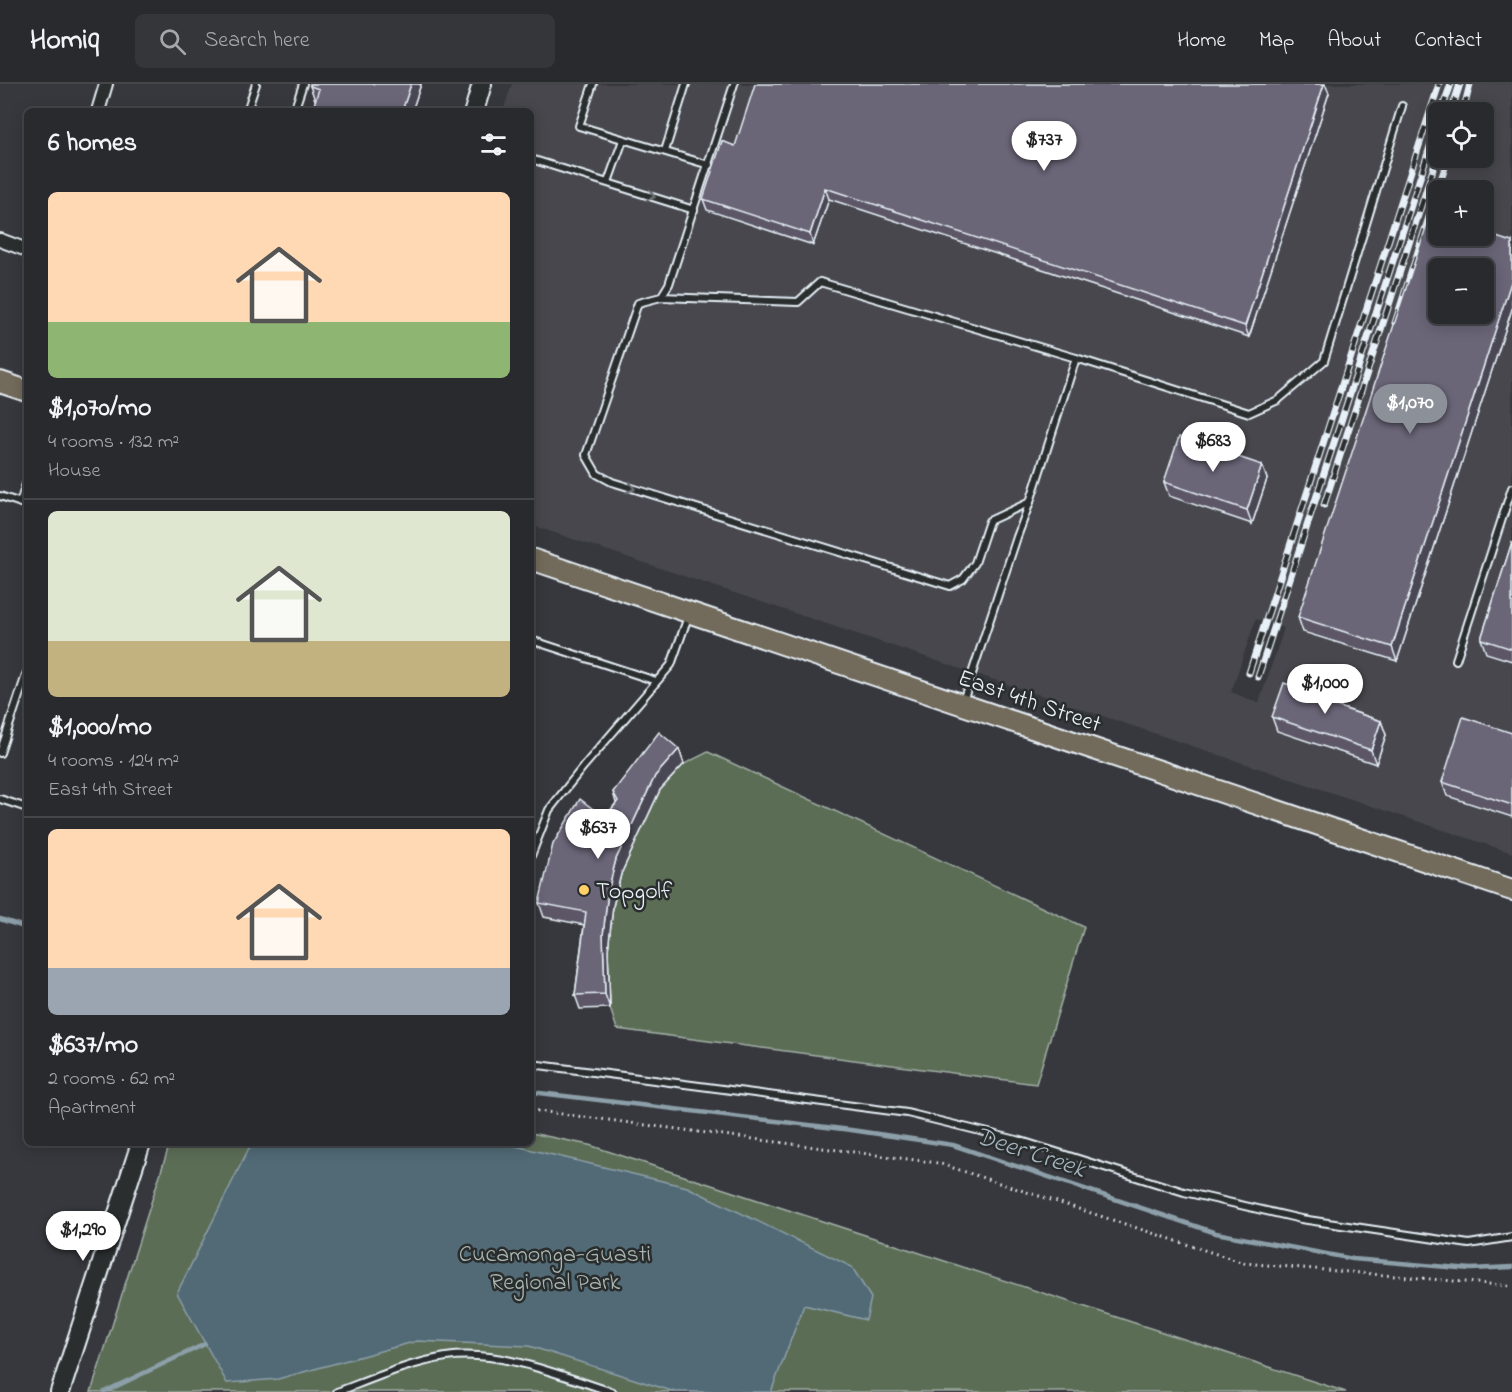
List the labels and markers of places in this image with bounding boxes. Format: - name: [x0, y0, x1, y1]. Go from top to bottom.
- pin: $737: [1008, 121, 1080, 172]
- pin: $1,070: [1361, 384, 1459, 435]
- pin: $683: [1177, 422, 1249, 473]
- pin: $1,000: [1276, 664, 1374, 715]
- pin: $637: [562, 809, 634, 860]
- place label: Topgolf: [596, 875, 673, 910]
- marker: Topgolf: [577, 883, 591, 897]
- pin: $1,290: [34, 1211, 132, 1262]

